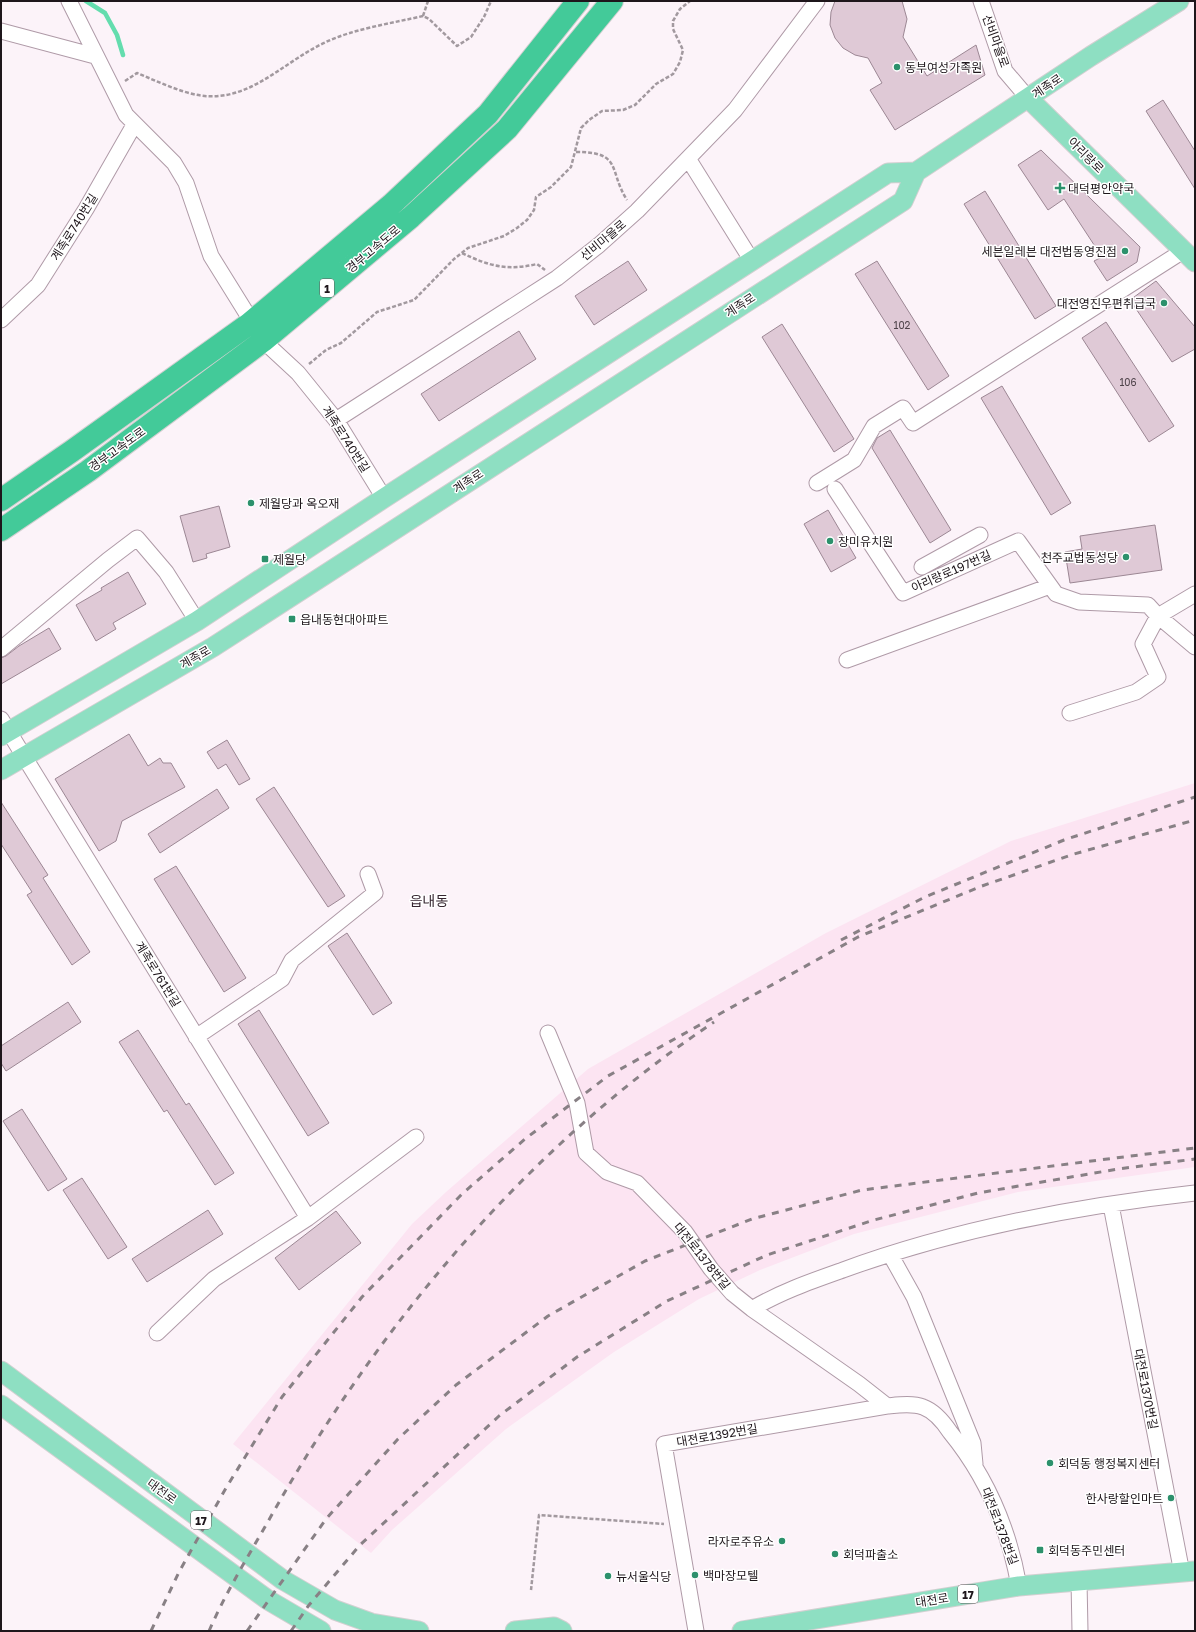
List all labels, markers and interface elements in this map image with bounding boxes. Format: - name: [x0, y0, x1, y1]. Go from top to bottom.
- street label: 선비마을로: [980, 12, 1012, 70]
- place label: 동부여성가족원: [905, 60, 982, 75]
- marker: 동부여성가족원: [892, 62, 902, 72]
- street label: 계족로: [1029, 71, 1065, 101]
- street label: 아리랑로: [1065, 134, 1107, 176]
- place label: 대덕평안약국: [1068, 181, 1134, 196]
- marker: 대덕평안약국: [1055, 183, 1065, 193]
- street label: 계족로740번길: [47, 191, 101, 263]
- street label: 선비마을로: [577, 217, 629, 263]
- street label: 경부고속도로: [343, 222, 403, 276]
- place label: 세븐일레븐 대전법동영진점: [982, 244, 1117, 259]
- marker: 세븐일레븐 대전법동영진점: [1120, 246, 1130, 256]
- road number: 1: [320, 279, 334, 297]
- street label: 계족로: [722, 290, 758, 320]
- place label: 대전영진우편취급국: [1057, 296, 1156, 311]
- marker: 대전영진우편취급국: [1159, 298, 1169, 308]
- house number: 102: [894, 319, 911, 331]
- house number: 106: [1119, 376, 1137, 388]
- street label: 계족로740번길: [319, 403, 373, 475]
- street label: 경부고속도로: [86, 423, 148, 475]
- street label: 계족로: [450, 466, 486, 496]
- place label: 제월당과 옥오재: [259, 496, 339, 511]
- marker: 제월당과 옥오재: [246, 498, 256, 508]
- place label: 장미유치원: [838, 534, 893, 549]
- marker: 장미유치원: [825, 536, 835, 546]
- street label: 아리랑로197번길: [909, 547, 993, 595]
- place label: 천주교법동성당: [1041, 550, 1118, 565]
- place label: 제월당: [273, 552, 306, 567]
- marker: 천주교법동성당: [1121, 552, 1131, 562]
- marker: 제월당: [260, 554, 270, 564]
- place label: 읍내동현대아파트: [300, 612, 388, 627]
- marker: 읍내동현대아파트: [287, 614, 297, 624]
- street label: 계족로: [177, 642, 213, 672]
- district label: 읍내동: [410, 892, 448, 909]
- street label: 계족로761번길: [132, 938, 184, 1010]
- street label: 대전로1378번길: [670, 1220, 734, 1292]
- street label: 대전로1370번길: [1131, 1347, 1161, 1431]
- street label: 대전로1392번길: [675, 1420, 759, 1450]
- place label: 회덕동 행정복지센터: [1058, 1456, 1160, 1471]
- marker: 회덕동 행정복지센터: [1045, 1458, 1055, 1468]
- street label: 대전로: [144, 1475, 180, 1507]
- street label: 대전로1378번길: [978, 1485, 1022, 1567]
- place label: 한사랑할인마트: [1086, 1491, 1163, 1506]
- marker: 한사랑할인마트: [1166, 1493, 1176, 1503]
- road number: 17: [191, 1511, 211, 1529]
- place label: 라자로주유소: [708, 1534, 774, 1549]
- marker: 라자로주유소: [777, 1536, 787, 1546]
- place label: 회덕동주민센터: [1048, 1543, 1125, 1558]
- marker: 회덕동주민센터: [1035, 1545, 1045, 1555]
- place label: 회덕파출소: [843, 1547, 898, 1562]
- marker: 회덕파출소: [830, 1549, 840, 1559]
- place label: 백마장모텔: [703, 1568, 758, 1583]
- place label: 뉴서울식당: [616, 1569, 671, 1584]
- marker: 백마장모텔: [690, 1570, 700, 1580]
- marker: 뉴서울식당: [603, 1571, 613, 1581]
- road number: 17: [958, 1585, 978, 1603]
- street label: 대전로: [914, 1590, 950, 1610]

